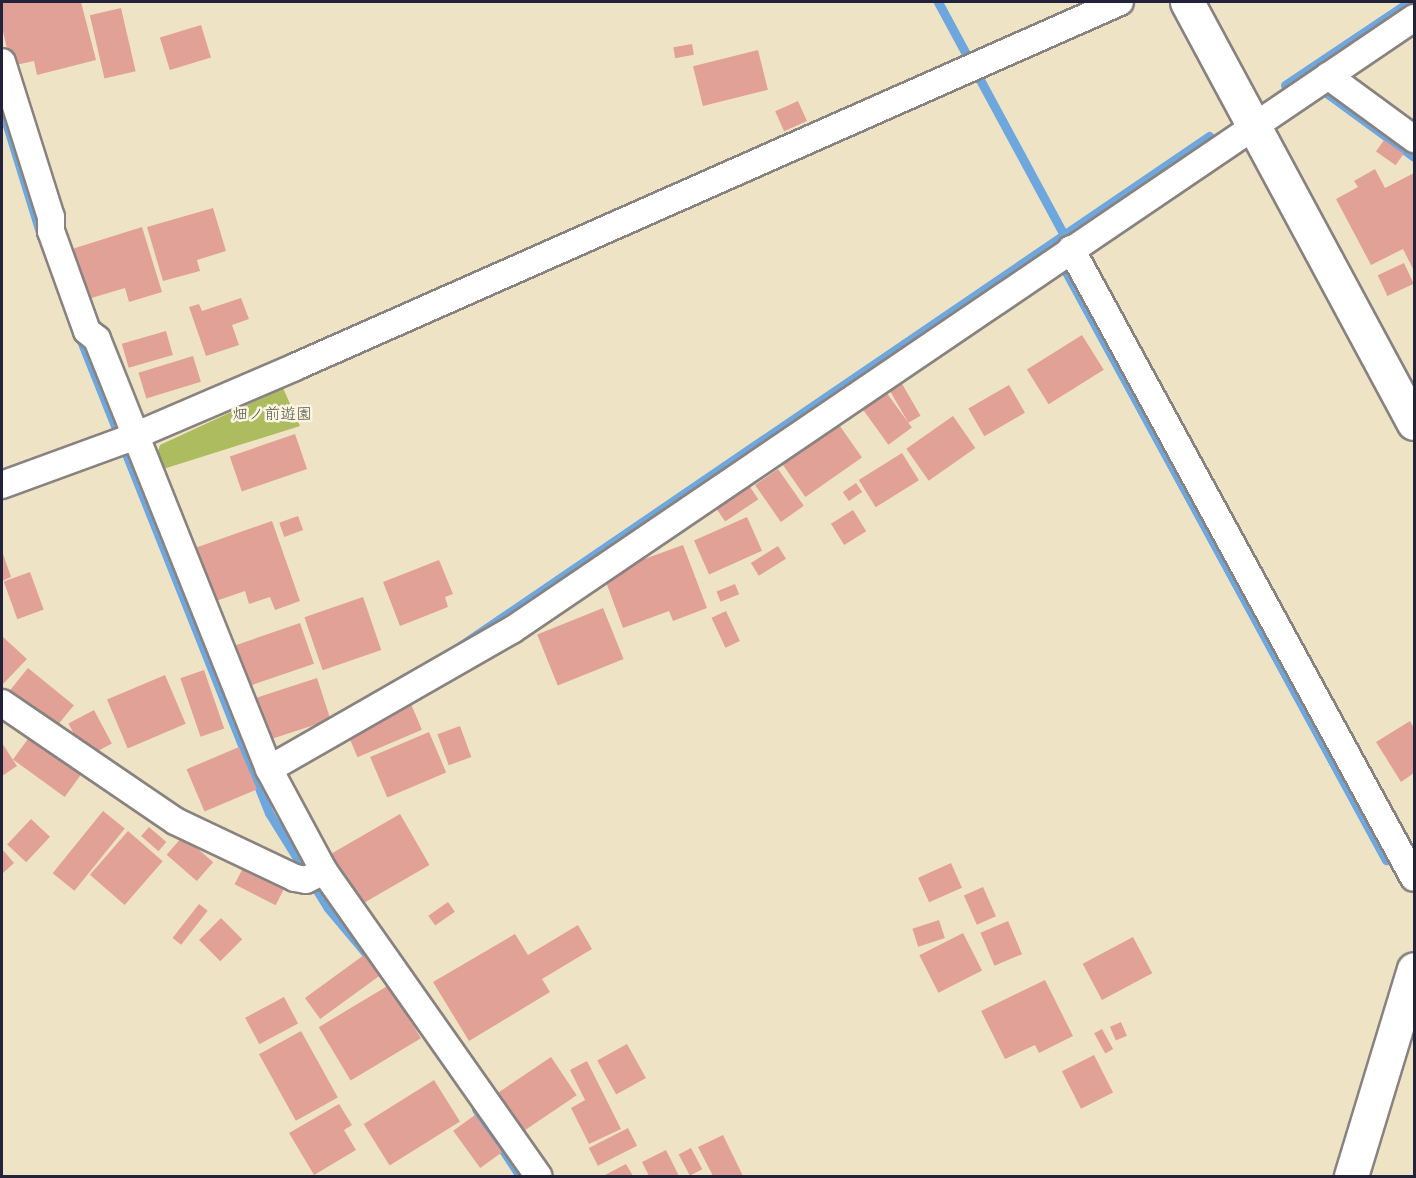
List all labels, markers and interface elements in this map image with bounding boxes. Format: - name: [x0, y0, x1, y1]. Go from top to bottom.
- park label: 畑ノ前遊園: [232, 404, 312, 424]

